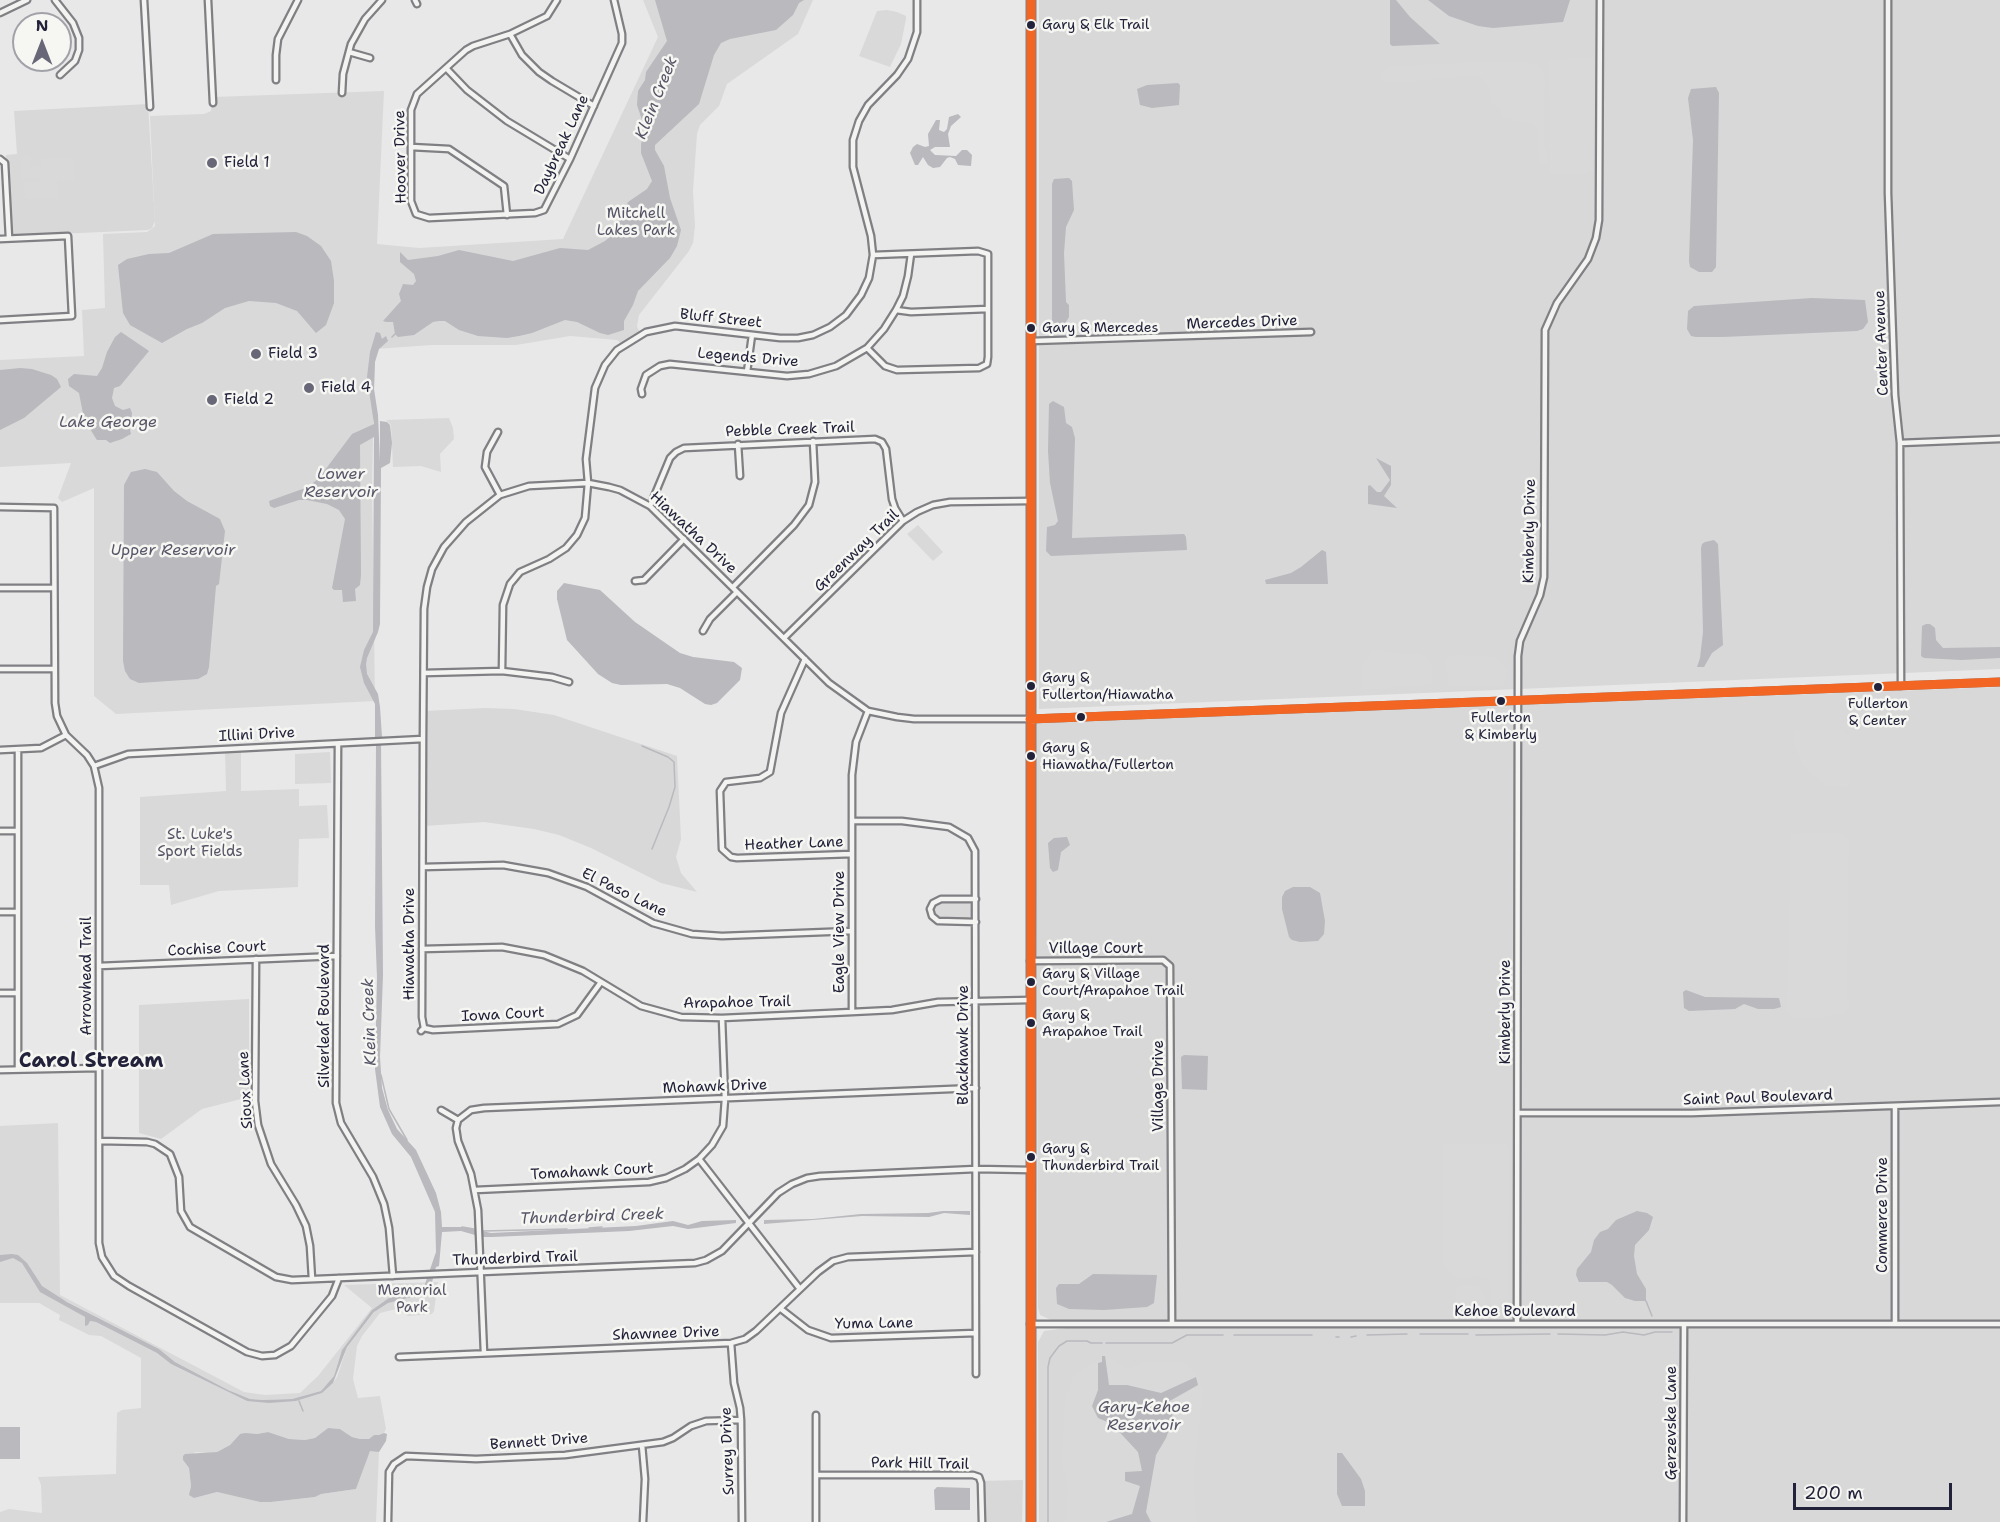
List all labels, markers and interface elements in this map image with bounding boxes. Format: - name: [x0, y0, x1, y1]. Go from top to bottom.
- north arrow: [12, 12, 72, 72]
- text: N: [36, 15, 48, 36]
- place label: Gary & Elk Trail: [1042, 17, 1149, 33]
- marker: Gary & Elk Trail: [1025, 19, 1037, 31]
- water label: Klein Creek: [632, 54, 682, 142]
- street label: Daybreak Lane: [531, 92, 593, 198]
- street label: Hoover Drive: [391, 110, 411, 204]
- place label: Field 1: [224, 154, 270, 172]
- marker: Field 1: [205, 156, 219, 170]
- park label: Mitchell Lakes Park: [597, 205, 675, 240]
- street label: Center Avenue: [1871, 290, 1893, 396]
- street label: Bluff Street: [679, 306, 763, 332]
- street label: Mercedes Drive: [1186, 312, 1298, 334]
- place label: Gary & Mercedes: [1042, 320, 1158, 336]
- marker: Gary & Mercedes: [1025, 322, 1037, 334]
- place label: Field 3: [268, 345, 318, 363]
- street label: Legends Drive: [697, 345, 799, 371]
- marker: Field 3: [249, 347, 263, 361]
- place label: Field 4: [321, 379, 371, 397]
- marker: Field 4: [302, 381, 316, 395]
- place label: Field 2: [224, 391, 274, 409]
- marker: Field 2: [205, 393, 219, 407]
- water label: Lake George: [59, 413, 157, 433]
- street label: Pebble Creek Trail: [725, 419, 855, 441]
- water label: Lower Reservoir: [304, 465, 378, 503]
- street label: Kimberly Drive: [1520, 478, 1540, 584]
- street label: Hiawatha Drive: [646, 488, 740, 578]
- street label: Greenway Trail: [811, 506, 903, 596]
- water label: Upper Reservoir: [111, 541, 235, 561]
- place label: Gary & Fullerton/Hiawatha: [1042, 670, 1173, 702]
- marker: Gary & Fullerton/Hiawatha: [1025, 680, 1037, 692]
- marker: Fullerton & Center: [1872, 681, 1884, 693]
- marker: Fullerton & Kimberly: [1495, 695, 1507, 707]
- place label: Fullerton & Center: [1848, 696, 1908, 728]
- place label: Fullerton & Kimberly: [1465, 710, 1537, 742]
- unlabelled marker: [1075, 711, 1087, 723]
- street label: Illini Drive: [218, 724, 296, 746]
- place label: Gary & Hiawatha/Fullerton: [1042, 740, 1174, 772]
- marker: Gary & Hiawatha/Fullerton: [1025, 750, 1037, 762]
- park label: St. Luke's Sport Fields: [157, 826, 243, 861]
- street label: Heather Lane: [744, 833, 844, 855]
- street label: El Paso Lane: [579, 865, 669, 921]
- street label: Eagle View Drive: [831, 871, 849, 993]
- street label: Hiawatha Drive: [401, 888, 419, 1000]
- street label: Arrowhead Trail: [78, 917, 96, 1035]
- street label: Cochise Court: [167, 937, 267, 961]
- street label: Village Court: [1049, 940, 1143, 958]
- street label: Silverleaf Boulevard: [316, 944, 334, 1088]
- street label: Kimberly Drive: [1497, 960, 1515, 1064]
- place label: Gary & Village Court/Arapahoe Trail: [1042, 966, 1184, 999]
- marker: Gary & Village Court/Arapahoe Trail: [1025, 976, 1037, 988]
- water label: Klein Creek: [359, 978, 381, 1066]
- street label: Blackhawk Drive: [955, 985, 973, 1105]
- street label: Arapahoe Trail: [683, 993, 791, 1013]
- street label: Iowa Court: [461, 1004, 545, 1026]
- place label: Gary & Arapahoe Trail: [1042, 1007, 1142, 1040]
- marker: Gary & Arapahoe Trail: [1025, 1017, 1037, 1029]
- street label: Village Drive: [1150, 1040, 1168, 1132]
- district label: Carol Stream: [19, 1049, 163, 1075]
- street label: Sioux Lane: [235, 1051, 257, 1129]
- street label: Mohawk Drive: [662, 1076, 768, 1098]
- street label: Saint Paul Boulevard: [1683, 1086, 1833, 1110]
- place label: Gary & Thunderbird Trail: [1042, 1141, 1159, 1174]
- marker: Gary & Thunderbird Trail: [1025, 1151, 1037, 1163]
- street label: Commerce Drive: [1874, 1157, 1892, 1273]
- street label: Tomahawk Court: [530, 1160, 654, 1184]
- water label: Thunderbird Creek: [520, 1205, 664, 1229]
- street label: Thunderbird Trail: [452, 1248, 578, 1270]
- park label: Memorial Park: [378, 1282, 446, 1317]
- street label: Kehoe Boulevard: [1454, 1303, 1576, 1321]
- street label: Yuma Lane: [834, 1314, 914, 1334]
- street label: Shawnee Drive: [612, 1323, 720, 1345]
- street label: Gerzevske Lane: [1663, 1366, 1681, 1480]
- water label: Gary-Kehoe Reservoir: [1098, 1398, 1190, 1436]
- street label: Surrey Drive: [717, 1407, 739, 1495]
- street label: Bennett Drive: [489, 1430, 589, 1454]
- street label: Park Hill Trail: [871, 1454, 969, 1474]
- scale bar: [1796, 1471, 1955, 1509]
- text: 200 m: [1804, 1481, 1863, 1505]

